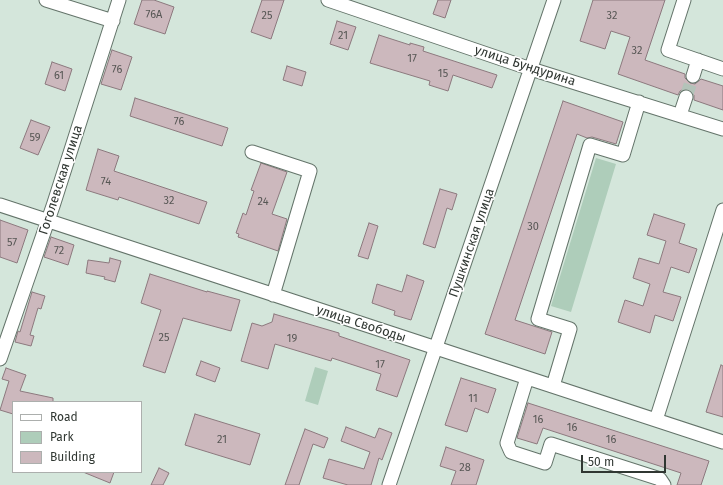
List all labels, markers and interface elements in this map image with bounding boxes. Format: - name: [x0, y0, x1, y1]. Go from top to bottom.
- house number: 76А: [146, 8, 162, 22]
- house number: 25: [262, 9, 272, 23]
- house number: 32: [607, 9, 617, 23]
- house number: 21: [338, 29, 348, 43]
- street label: улица Бундурина: [473, 42, 577, 90]
- house number: 32: [632, 44, 642, 58]
- house number: 17: [407, 52, 417, 66]
- house number: 76: [112, 63, 122, 77]
- house number: 15: [438, 67, 448, 81]
- house number: 61: [54, 69, 64, 83]
- house number: 76: [174, 115, 184, 129]
- street label: Гоголевская улица: [36, 123, 86, 237]
- house number: 59: [29, 131, 41, 145]
- house number: 74: [101, 175, 111, 189]
- street label: Пушкинская улица: [446, 186, 498, 300]
- house number: 32: [164, 194, 174, 208]
- house number: 24: [258, 195, 268, 209]
- house number: 30: [527, 220, 539, 234]
- house number: 57: [7, 236, 17, 250]
- house number: 72: [54, 244, 64, 258]
- street label: улица Свободы: [314, 302, 408, 346]
- house number: 25: [159, 331, 169, 345]
- house number: 19: [287, 332, 297, 346]
- house number: 17: [375, 358, 385, 372]
- house number: 11: [468, 392, 478, 406]
- legend: [12, 401, 142, 473]
- text: Road: [50, 410, 78, 424]
- house number: 16: [533, 413, 543, 427]
- house number: 16: [567, 421, 577, 435]
- text: Park: [50, 430, 74, 444]
- house number: 21: [217, 433, 227, 447]
- house number: 16: [606, 433, 616, 447]
- scale bar: [583, 447, 668, 473]
- text: Building: [50, 450, 95, 464]
- text: 50 m: [588, 455, 614, 469]
- house number: 28: [459, 461, 471, 475]

